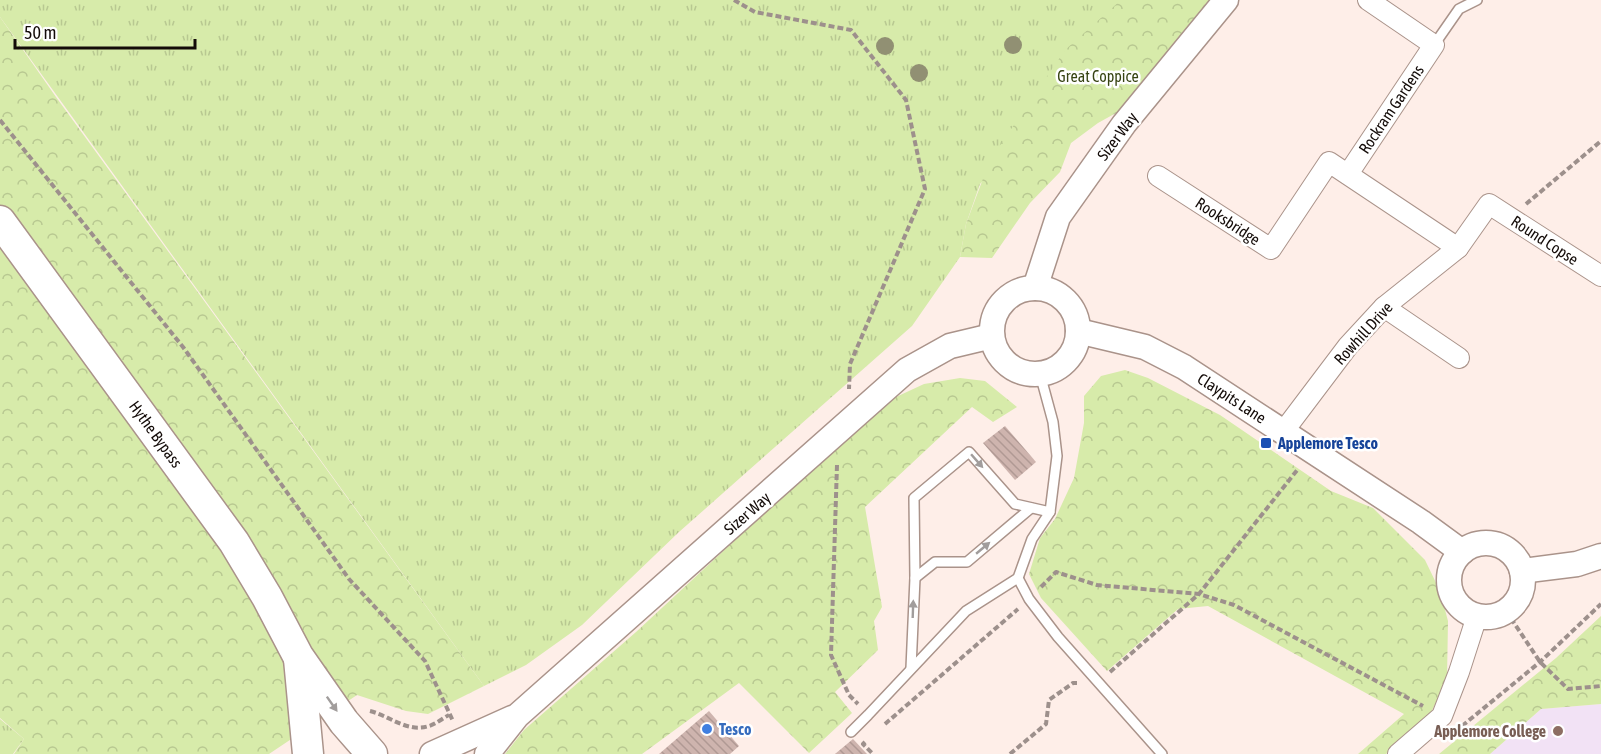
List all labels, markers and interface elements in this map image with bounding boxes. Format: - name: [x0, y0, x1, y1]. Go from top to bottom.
- scale bar: [15, 12, 195, 50]
- text: 50 m: [24, 22, 56, 43]
- street label: Rockram Gardens: [1355, 61, 1427, 157]
- park label: Great Coppice: [1057, 67, 1139, 86]
- street label: Sizer Way: [1093, 108, 1142, 164]
- street label: Rooksbridge: [1192, 194, 1264, 249]
- street label: Round Copse: [1508, 212, 1582, 269]
- street label: Rowhill Drive: [1330, 298, 1396, 368]
- street label: Claypits Lane: [1194, 369, 1270, 428]
- street label: Hythe Bypass: [125, 397, 186, 472]
- place label: Applemore Tesco: [1277, 434, 1378, 452]
- marker: Applemore Tesco: [1259, 436, 1273, 450]
- one-way arrow: [970, 453, 984, 468]
- street label: Sizer Way: [720, 488, 775, 539]
- one-way arrow: [975, 542, 990, 555]
- one-way arrow: [909, 600, 918, 619]
- one-way arrow: [326, 696, 337, 712]
- place label: Tesco: [719, 720, 752, 738]
- marker: Tesco: [700, 722, 714, 736]
- place label: Applemore College: [1433, 722, 1546, 740]
- marker: Applemore College: [1551, 724, 1565, 738]

